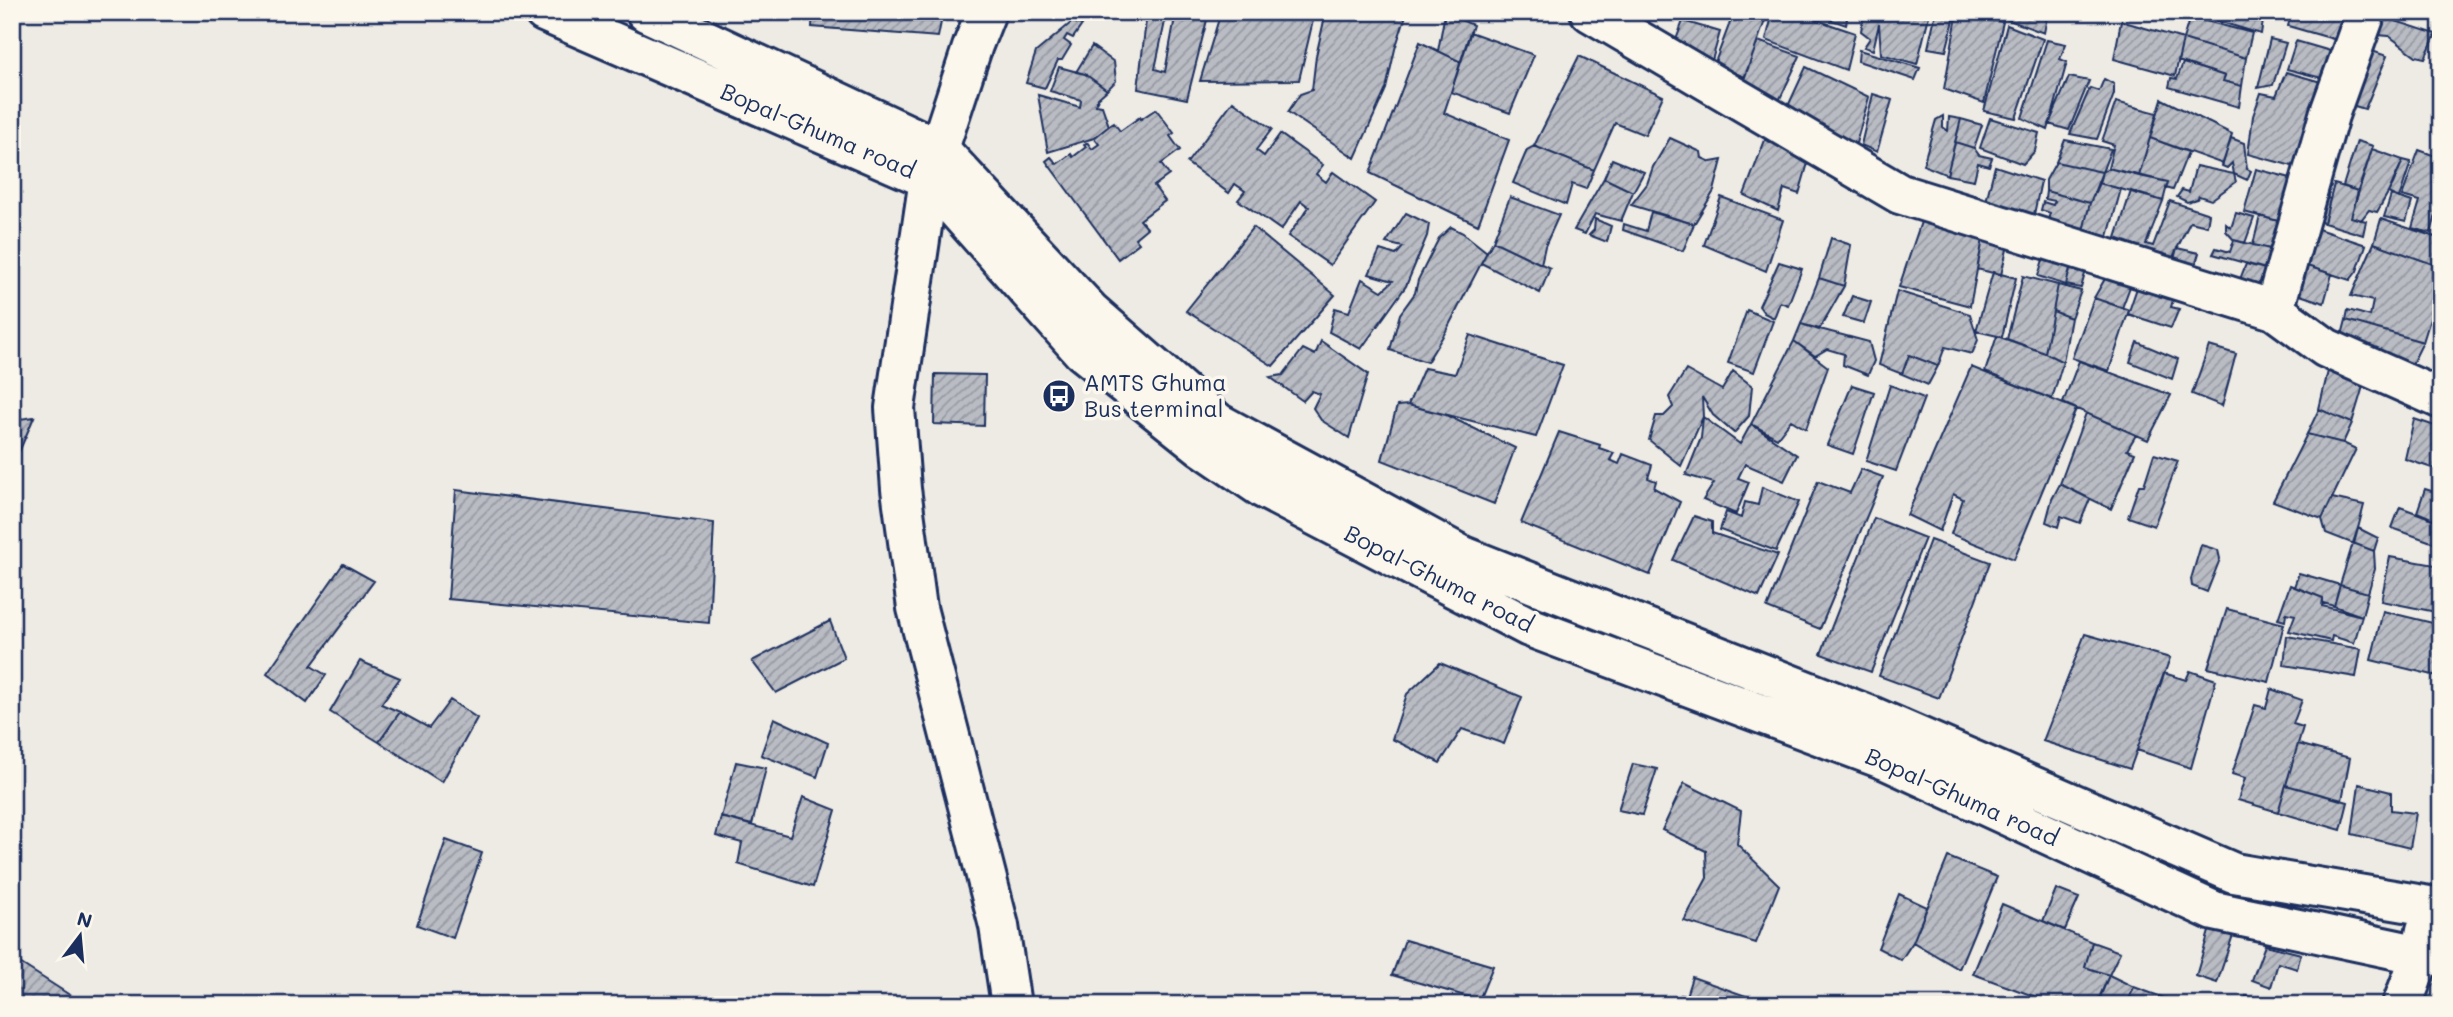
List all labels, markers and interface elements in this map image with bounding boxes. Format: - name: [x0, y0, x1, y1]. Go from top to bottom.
- street label: Bopal-Ghuma road: [717, 76, 920, 185]
- place label: AMTS Ghuma Bus terminal: [1084, 367, 1227, 423]
- bus stop icon: AMTS Ghuma Bus terminal: [1040, 377, 1078, 415]
- street label: Bopal-Ghuma road: [1340, 517, 1539, 639]
- street label: Bopal-Ghuma road: [1861, 740, 2064, 852]
- north arrow: [46, 902, 116, 972]
- text: N: [74, 905, 95, 933]

